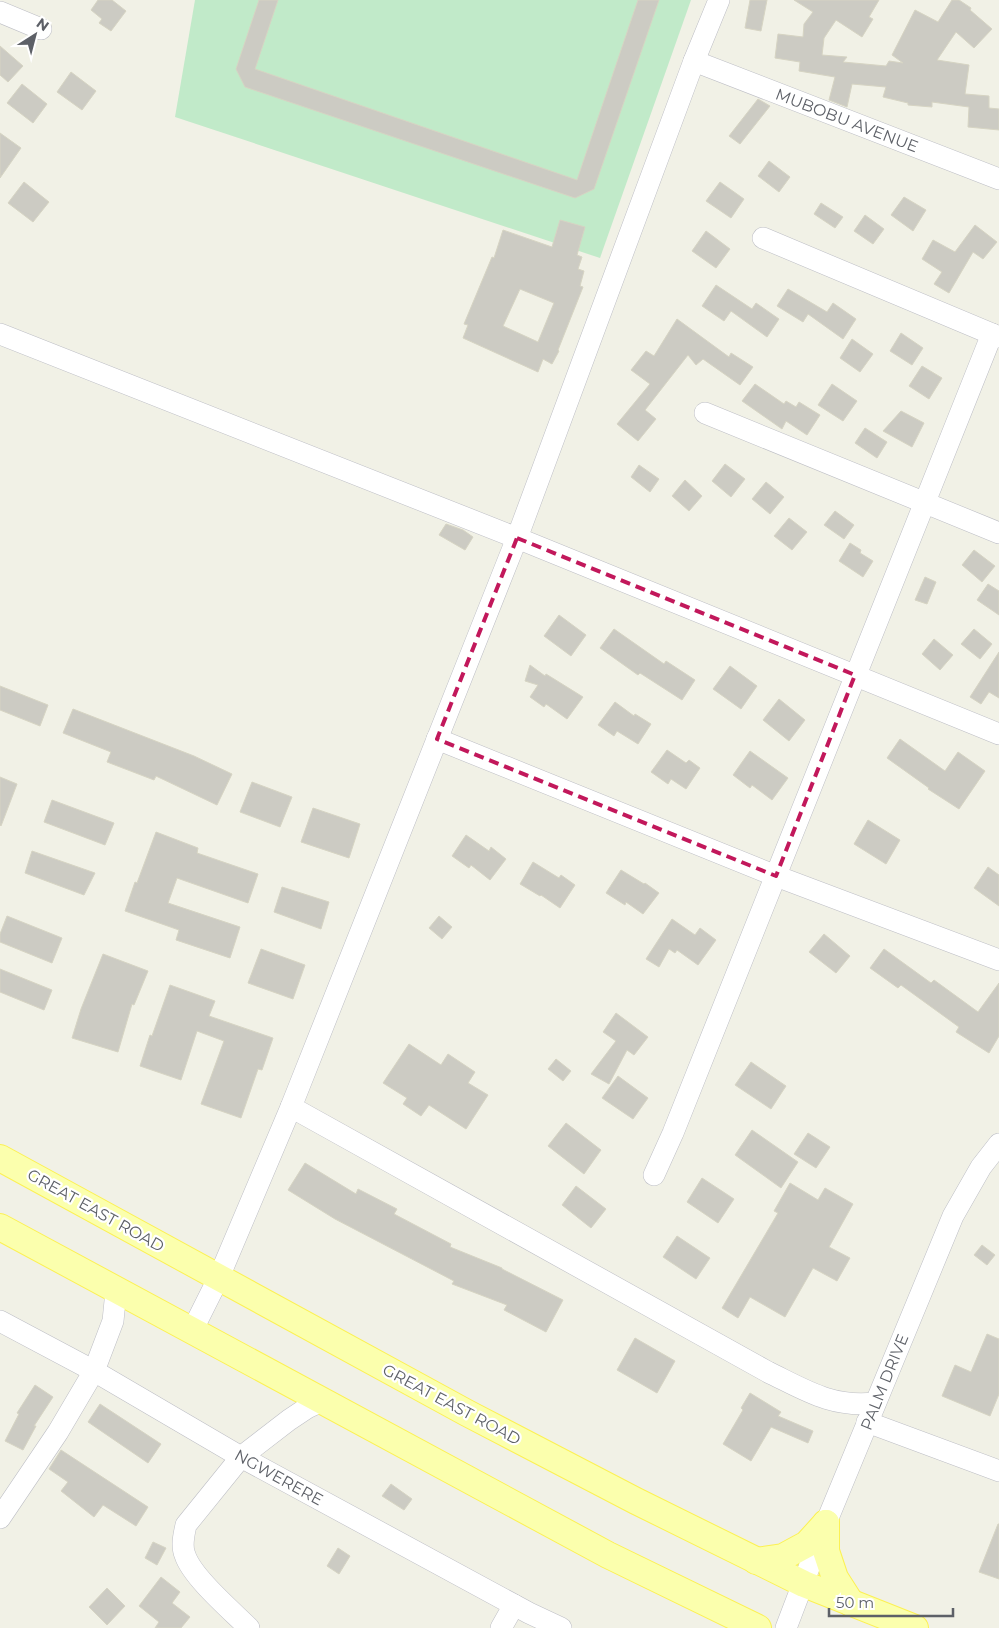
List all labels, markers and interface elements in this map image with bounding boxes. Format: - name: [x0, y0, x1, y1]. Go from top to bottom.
- north arrow: [10, 10, 60, 60]
- text: N: [33, 14, 53, 35]
- street label: MUBOBU AVENUE: [773, 84, 921, 156]
- street label: GREAT EAST ROAD: [24, 1165, 168, 1256]
- street label: PALM DRIVE: [857, 1331, 912, 1433]
- street label: GREAT EAST ROAD: [379, 1360, 524, 1449]
- street label: NGWERERE: [231, 1445, 326, 1510]
- scale bar: [829, 1586, 953, 1618]
- text: 50 m: [836, 1593, 874, 1612]

